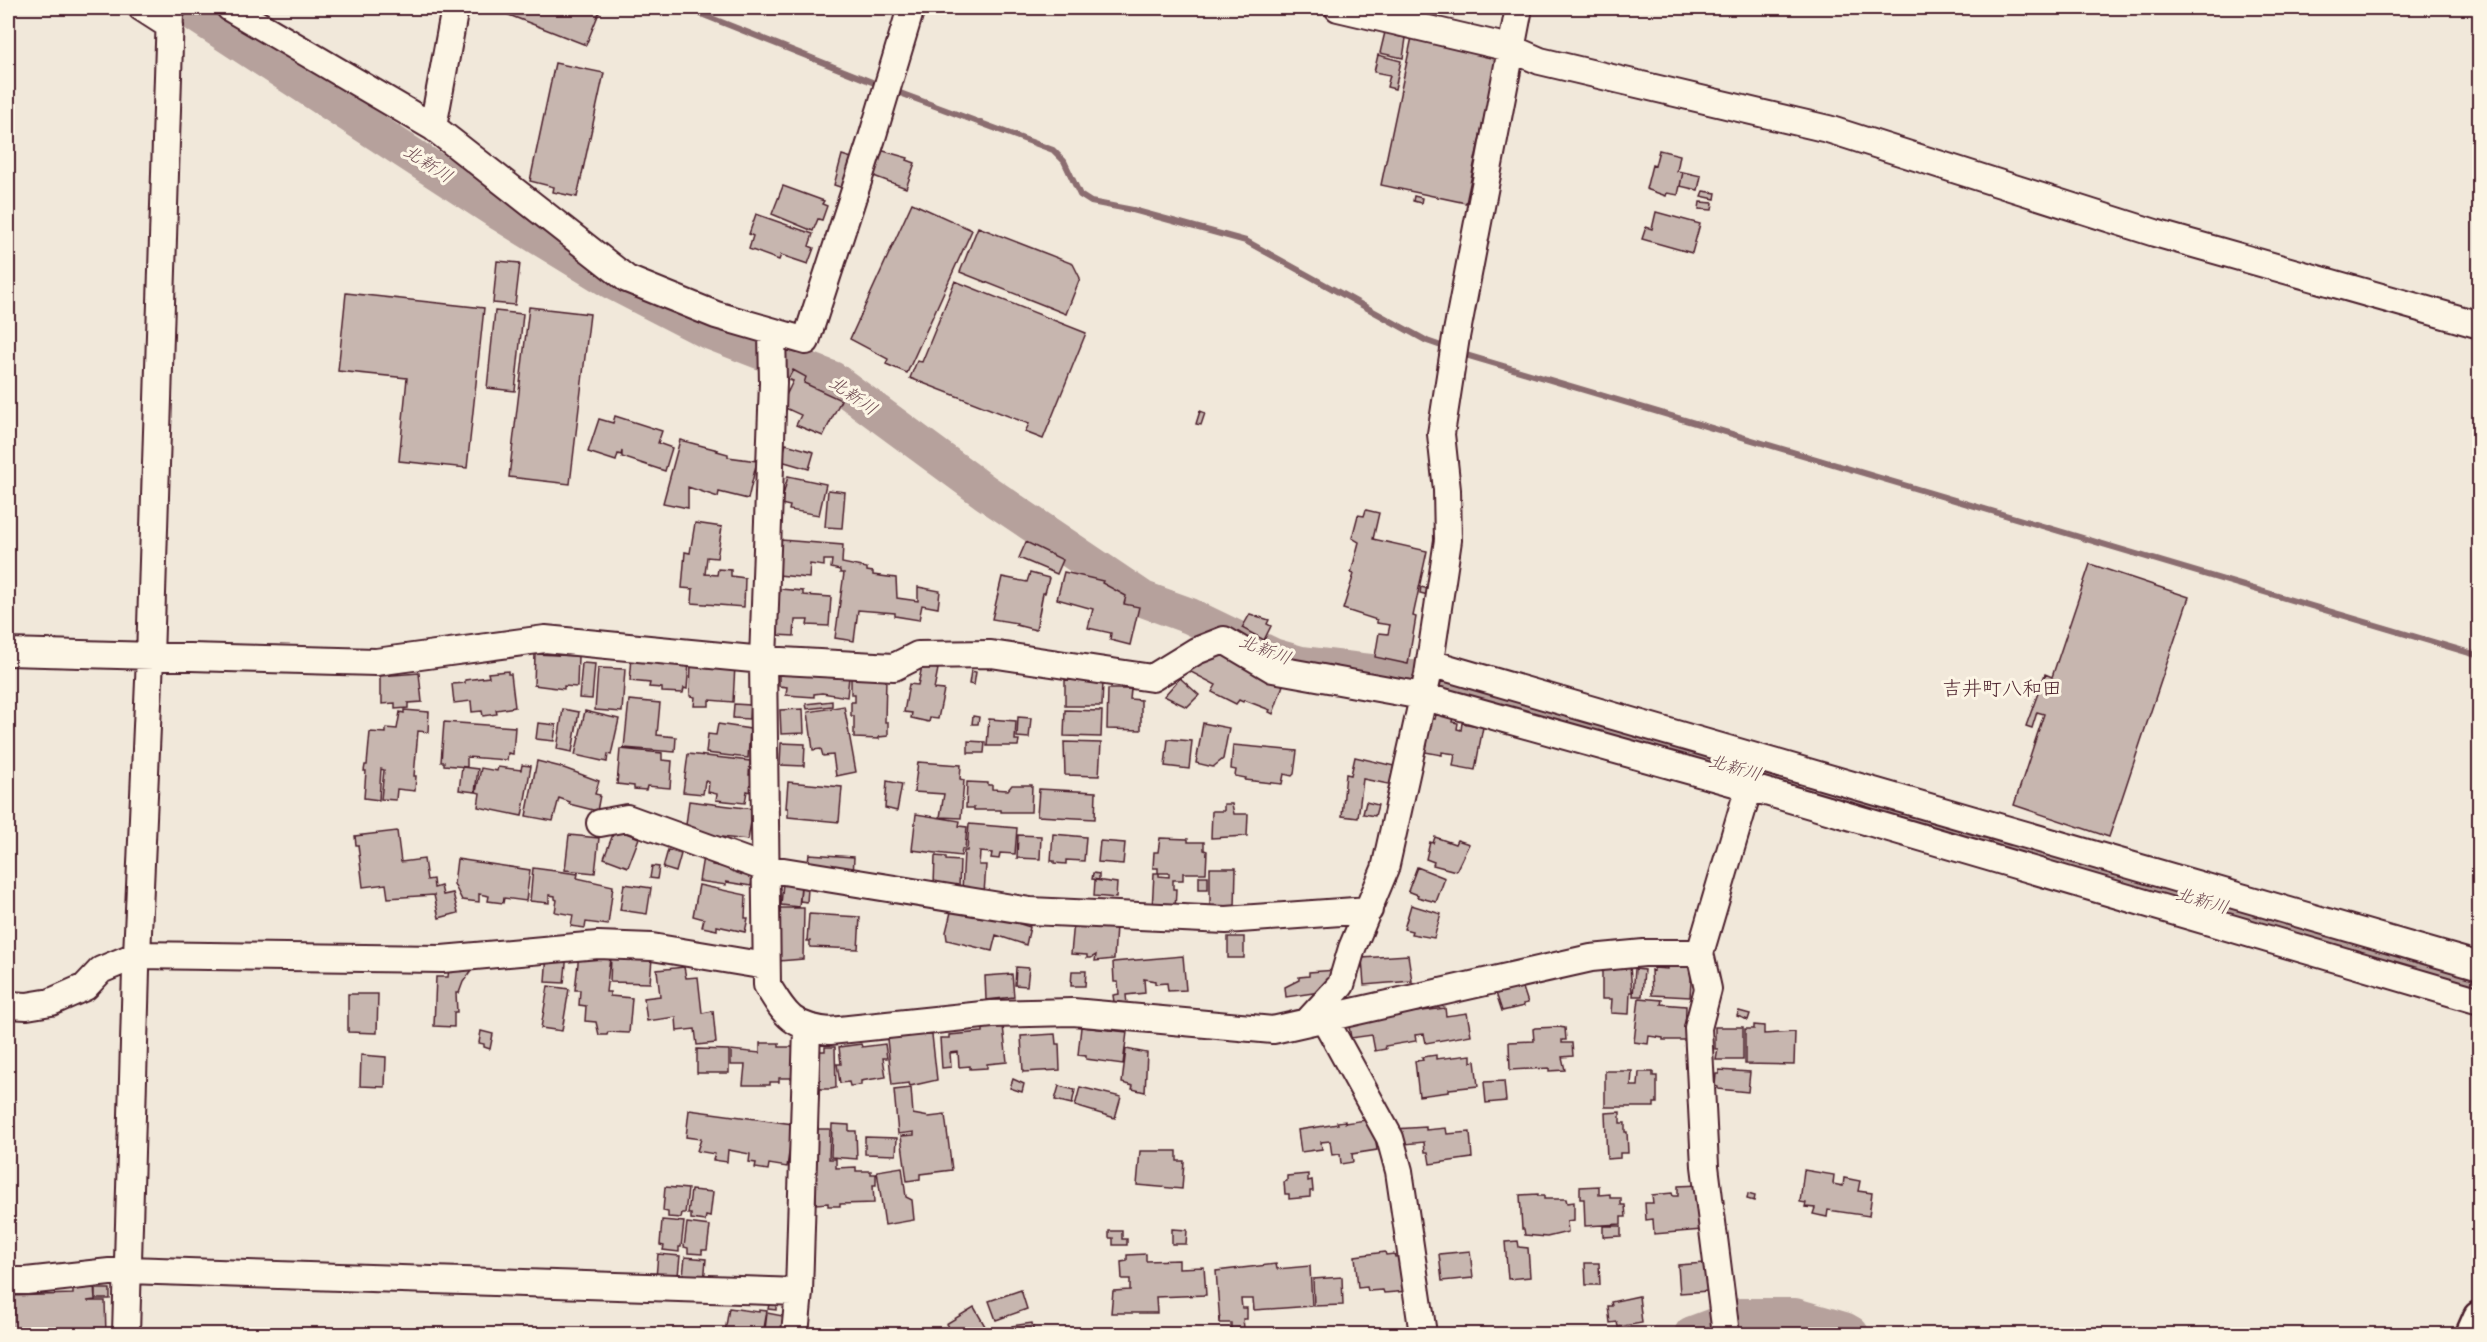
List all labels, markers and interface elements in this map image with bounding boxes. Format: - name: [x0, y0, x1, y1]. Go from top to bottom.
- water label: 北新川: [399, 140, 457, 188]
- water label: 北新川: [824, 371, 882, 421]
- water label: 北新川: [1236, 630, 1294, 670]
- district label: 吉井町八和田: [1942, 676, 2062, 701]
- water label: 北新川: [1706, 750, 1764, 786]
- water label: 北新川: [2173, 883, 2231, 919]

